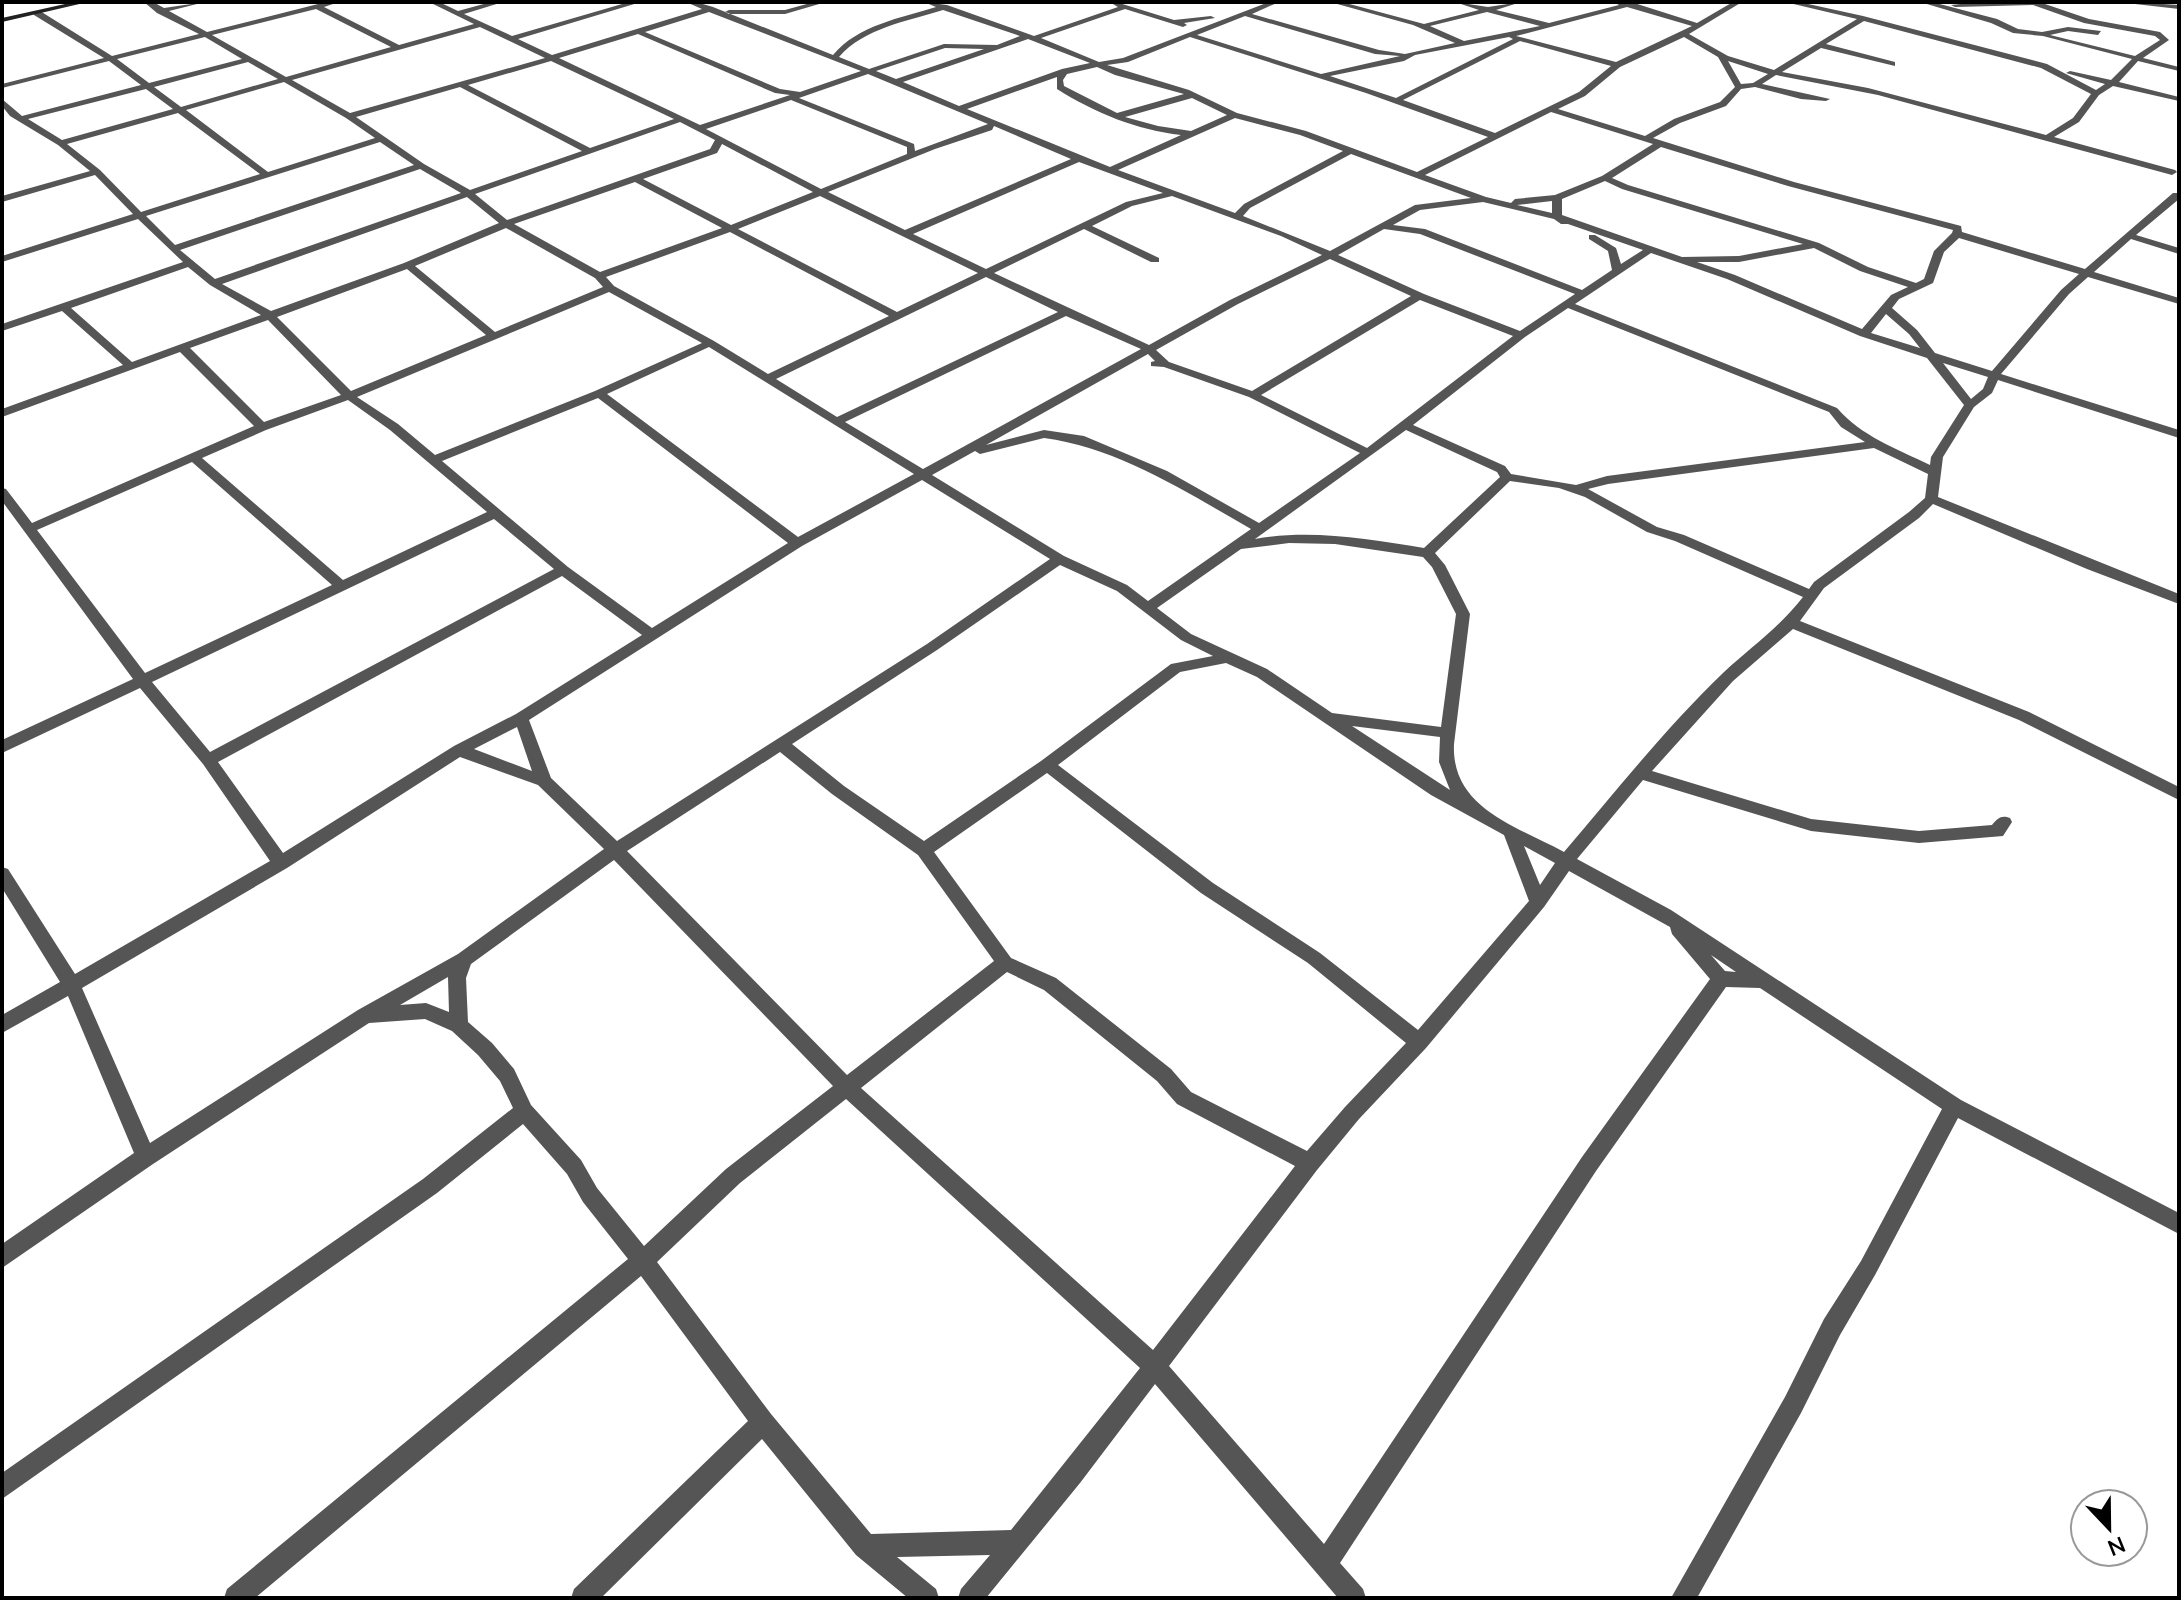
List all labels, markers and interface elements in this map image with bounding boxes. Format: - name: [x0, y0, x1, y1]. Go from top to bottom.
- north arrow: [2069, 1488, 2149, 1568]
- text: N: [2103, 1529, 2129, 1563]

